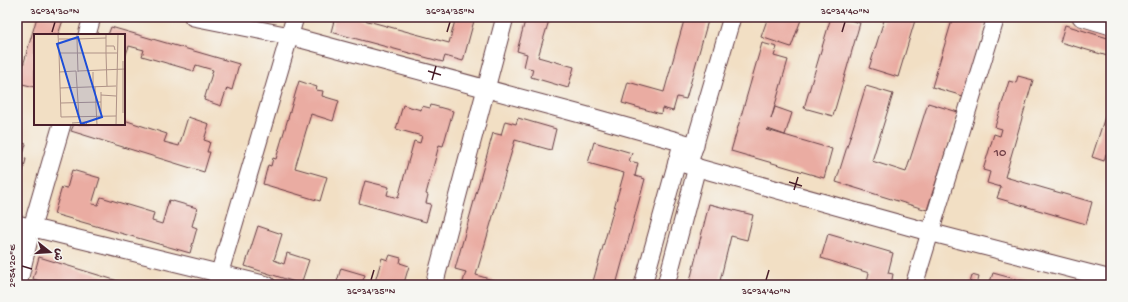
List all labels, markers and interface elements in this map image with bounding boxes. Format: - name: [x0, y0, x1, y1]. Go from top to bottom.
- text: 36°34'30"N: [30, 6, 80, 18]
- text: 36°34'35"N: [425, 6, 475, 18]
- text: 36°34'40"N: [820, 6, 870, 18]
- inset map: [34, 34, 125, 125]
- house number: 10: [993, 146, 1007, 161]
- north arrow: [30, 232, 70, 272]
- text: 2°54'20"E: [7, 244, 19, 287]
- text: ش: [50, 247, 65, 262]
- text: 36°34'35"N: [346, 286, 396, 298]
- text: 36°34'40"N: [741, 286, 791, 298]

